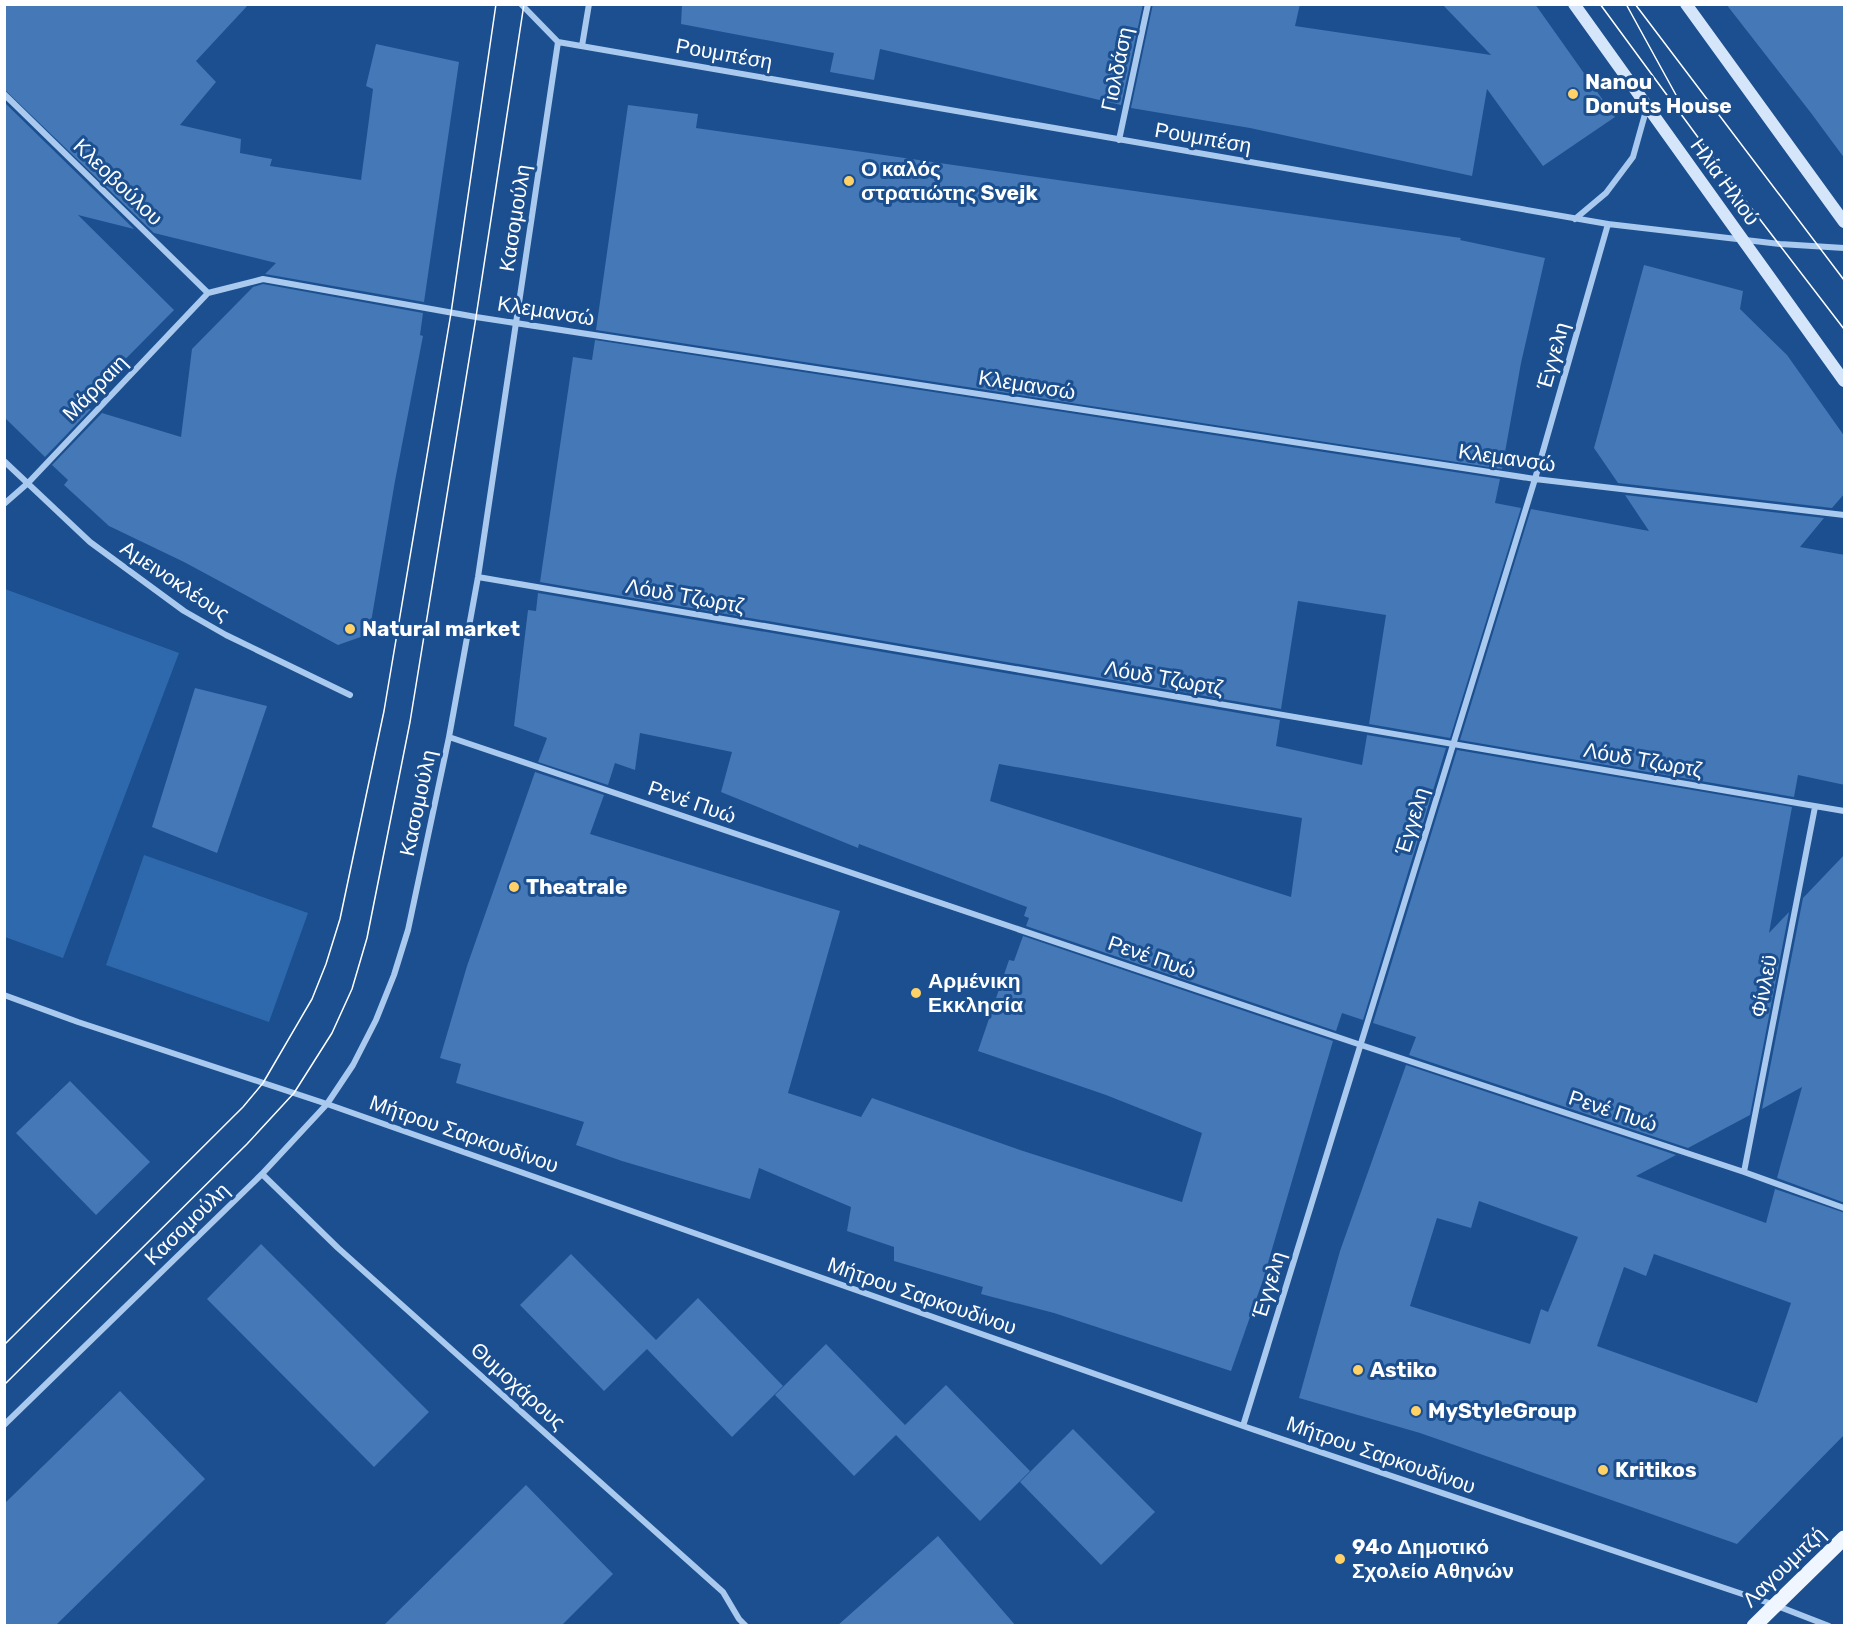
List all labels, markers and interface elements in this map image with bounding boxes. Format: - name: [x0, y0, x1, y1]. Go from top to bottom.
- street label: Γιολδάση: [1095, 25, 1138, 113]
- street label: Ρουμπέση: [674, 33, 774, 74]
- place label: Nanou Donuts House: [1585, 69, 1732, 118]
- marker: Nanou Donuts House: [1566, 87, 1580, 101]
- street label: Ρουμπέση: [1153, 117, 1253, 158]
- street label: Κλεοβούλου: [69, 133, 168, 230]
- street label: Ηλία Ηλιού: [1686, 133, 1765, 230]
- place label: Ο καλός στρατιώτης Svejk: [861, 156, 1038, 205]
- street label: Κασομούλη: [494, 163, 535, 273]
- marker: Ο καλός στρατιώτης Svejk: [842, 174, 856, 188]
- street label: Κλεμανσώ: [496, 290, 596, 331]
- street label: Έγγελη: [1531, 319, 1574, 393]
- street label: Μάρραιη: [57, 349, 132, 426]
- street label: Κλεμανσώ: [977, 364, 1077, 405]
- street label: Κλεμανσώ: [1457, 438, 1557, 477]
- street label: Αμεινοκλέους: [116, 535, 234, 626]
- street label: Λόυδ Τζωρτζ: [624, 573, 746, 618]
- place label: Natural market: [362, 616, 520, 641]
- marker: Natural market: [343, 622, 357, 636]
- street label: Λόυδ Τζωρτζ: [1103, 655, 1225, 700]
- street label: Λόυδ Τζωρτζ: [1582, 737, 1704, 782]
- street label: Κασομούλη: [394, 747, 441, 858]
- street label: Ρενέ Πυώ: [645, 775, 739, 828]
- street label: Έγγελη: [1389, 784, 1434, 858]
- place label: Theatrale: [526, 874, 627, 899]
- marker: Theatrale: [507, 880, 521, 894]
- street label: Ρενέ Πυώ: [1105, 930, 1199, 983]
- street label: Φίνλεϋ: [1745, 952, 1782, 1019]
- place label: Αρμένικη Εκκλησία: [928, 968, 1023, 1017]
- marker: Αρμένικη Εκκλησία: [909, 986, 923, 1000]
- street label: Ρενέ Πυώ: [1566, 1085, 1660, 1137]
- street label: Μήτρου Σαρκουδίνου: [366, 1089, 562, 1178]
- street label: Κασομούλη: [139, 1177, 234, 1270]
- street label: Έγγελη: [1246, 1248, 1291, 1322]
- street label: Μήτρου Σαρκουδίνου: [824, 1251, 1020, 1340]
- street label: Θυμοχάρους: [466, 1337, 571, 1435]
- place label: Astiko: [1370, 1357, 1437, 1382]
- marker: Astiko: [1351, 1363, 1365, 1377]
- place label: MyStyleGroup: [1428, 1398, 1577, 1423]
- marker: MyStyleGroup: [1409, 1404, 1423, 1418]
- street label: Μήτρου Σαρκουδίνου: [1283, 1410, 1479, 1499]
- place label: Kritikos: [1615, 1457, 1697, 1482]
- marker: Kritikos: [1596, 1463, 1610, 1477]
- street label: Λαγουμιτζή: [1737, 1521, 1830, 1612]
- place label: 94ο Δημοτικό Σχολείο Αθηνών: [1352, 1534, 1514, 1583]
- marker: 94ο Δημοτικό Σχολείο Αθηνών: [1333, 1552, 1347, 1566]

